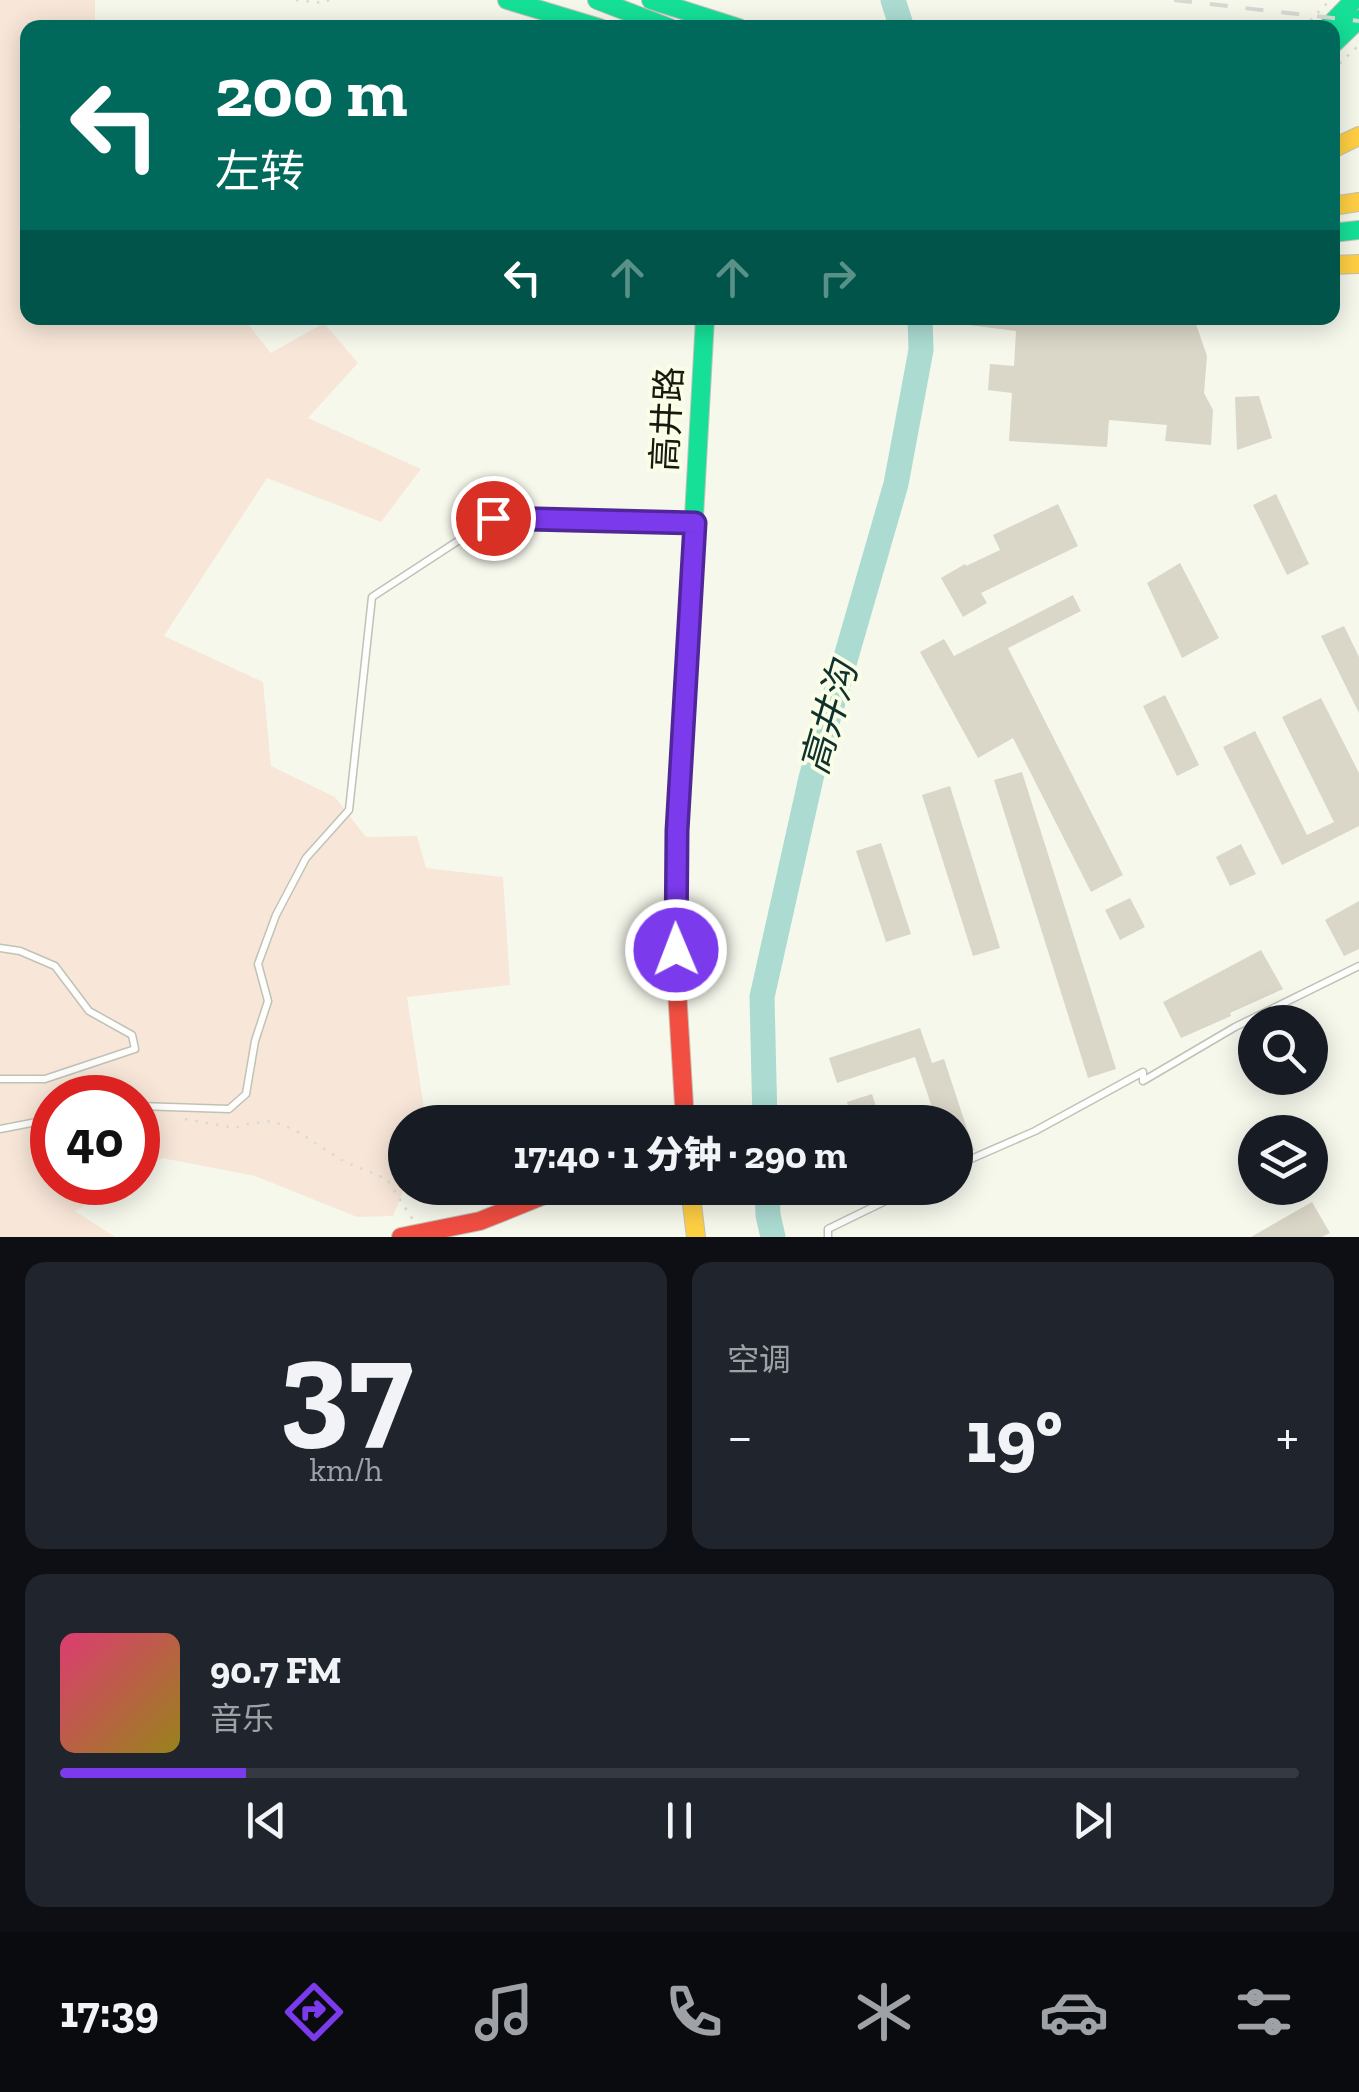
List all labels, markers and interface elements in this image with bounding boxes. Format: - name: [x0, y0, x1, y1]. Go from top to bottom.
- text: 200 m: [215, 50, 408, 134]
- icon: left: [50, 60, 180, 190]
- text: 左转: [215, 145, 305, 199]
- icon: left: [495, 250, 550, 305]
- icon: ahead: [600, 250, 655, 305]
- icon: ahead: [705, 250, 760, 305]
- icon: right: [810, 250, 865, 305]
- street label: 高井路: [643, 365, 691, 473]
- pin: [451, 476, 536, 561]
- icon: arrive: [466, 491, 521, 546]
- water label: 高井沟: [791, 653, 868, 779]
- position arrow: [624, 898, 728, 1002]
- map controls: [1238, 1005, 1328, 1205]
- button: search: [1238, 1005, 1328, 1095]
- speed limit sign: 40: [30, 1075, 160, 1205]
- button: layers: [1238, 1115, 1328, 1205]
- text: 17:40 · 1 分钟 · 290 m: [514, 1132, 847, 1178]
- text: 37: [279, 1308, 413, 1464]
- text: 空调: [727, 1341, 791, 1379]
- text: 19°: [966, 1391, 1063, 1481]
- text: −: [727, 1403, 753, 1469]
- text: +: [1276, 1403, 1299, 1469]
- text: km/h: [309, 1451, 383, 1489]
- text: 90.7 FM: [210, 1647, 342, 1693]
- text: 音乐: [210, 1700, 274, 1738]
- icon: previous: [239, 1793, 294, 1848]
- icon: pause: [652, 1793, 707, 1848]
- icon: next: [1065, 1793, 1120, 1848]
- icon: directions: [279, 1977, 349, 2047]
- icon: music: [469, 1977, 539, 2047]
- icon: phone: [659, 1977, 729, 2047]
- icon: climate: [849, 1977, 919, 2047]
- icon: car: [1039, 1977, 1109, 2047]
- icon: filters: [1229, 1977, 1299, 2047]
- text: 17:39: [60, 1985, 159, 2039]

